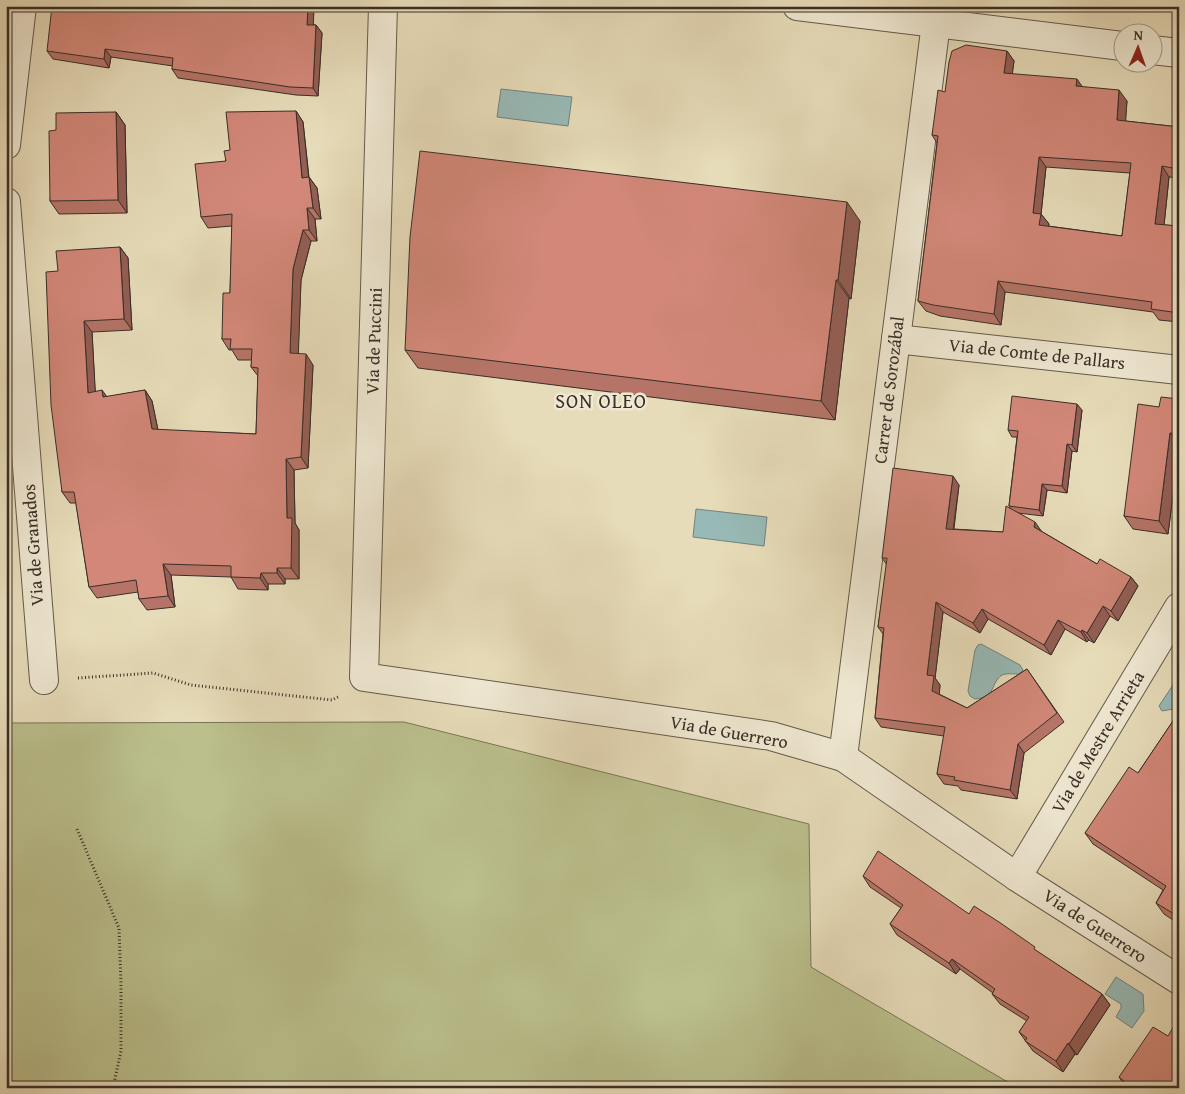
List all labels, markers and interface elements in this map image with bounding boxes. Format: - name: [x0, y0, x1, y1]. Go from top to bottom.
- north arrow: [1112, 22, 1162, 72]
- text: N: [1133, 25, 1144, 45]
- street label: Via de Puccini: [358, 287, 389, 395]
- street label: Carrer de Sorozábal: [866, 315, 911, 465]
- street label: Via de Comte de Pallars: [948, 331, 1127, 376]
- district label: SON OLEO: [555, 386, 647, 415]
- street label: Via de Granados: [15, 483, 50, 607]
- street label: Via de Mestre Arrieta: [1044, 665, 1151, 818]
- street label: Via de Guerrero: [668, 708, 790, 755]
- street label: Via de Guerrero: [1038, 882, 1153, 969]

